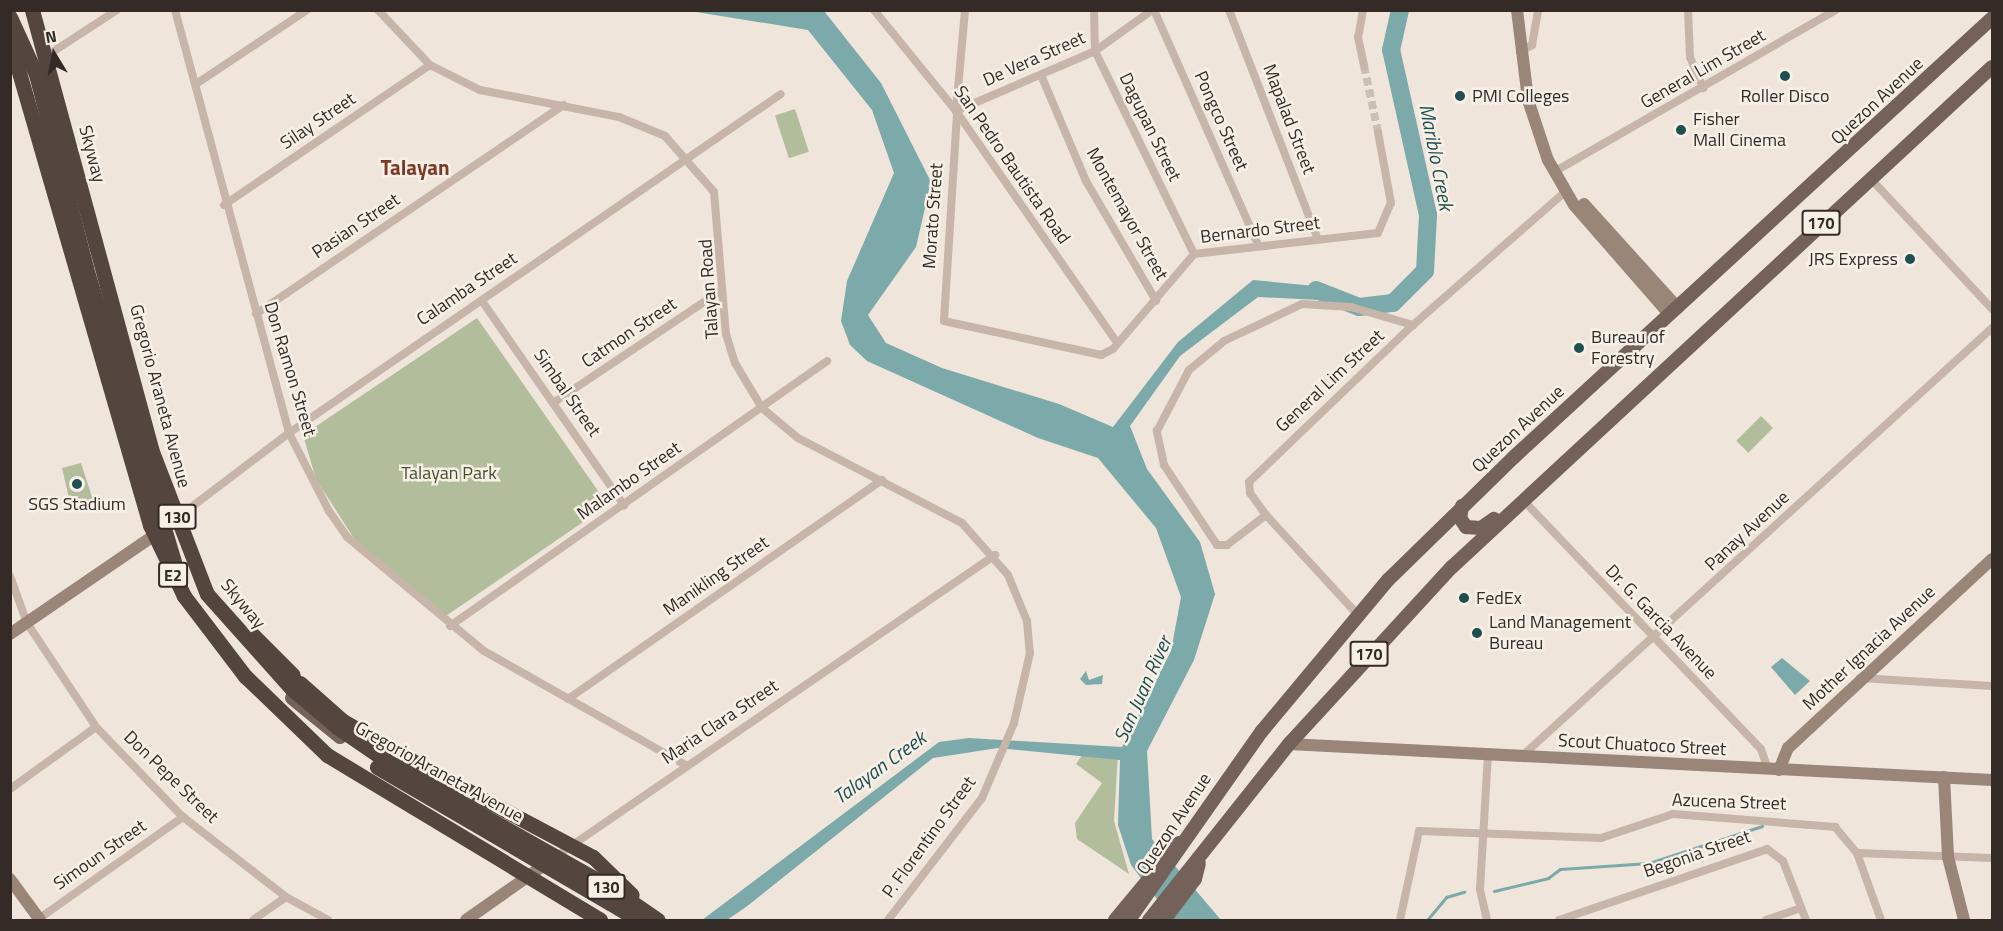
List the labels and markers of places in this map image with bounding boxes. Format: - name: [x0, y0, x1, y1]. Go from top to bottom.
- marker: Roller Disco: [1778, 69, 1792, 83]
- place label: PMI Colleges: [1472, 85, 1569, 107]
- place label: Roller Disco: [1740, 85, 1830, 107]
- marker: PMI Colleges: [1453, 89, 1467, 103]
- place label: Fisher Mall Cinema: [1693, 109, 1786, 152]
- marker: Fisher Mall Cinema: [1674, 123, 1688, 137]
- place label: JRS Express: [1809, 248, 1898, 270]
- marker: JRS Express: [1903, 252, 1917, 266]
- place label: Bureau of Forestry: [1591, 327, 1665, 370]
- marker: Bureau of Forestry: [1572, 341, 1586, 355]
- marker: SGS Stadium: [70, 477, 84, 491]
- place label: SGS Stadium: [28, 493, 126, 515]
- place label: FedEx: [1476, 587, 1522, 609]
- marker: FedEx: [1457, 591, 1471, 605]
- place label: Land Management Bureau: [1489, 612, 1631, 654]
- marker: Land Management Bureau: [1470, 626, 1484, 640]

